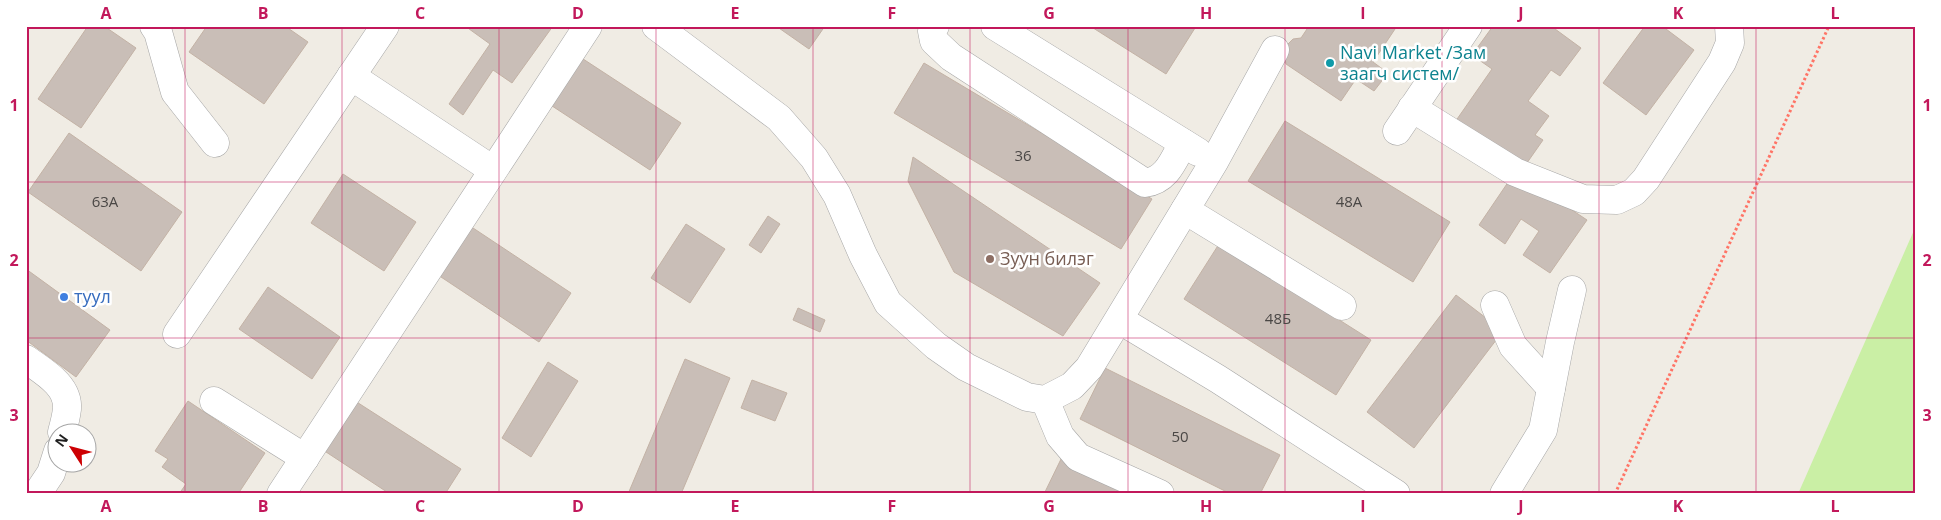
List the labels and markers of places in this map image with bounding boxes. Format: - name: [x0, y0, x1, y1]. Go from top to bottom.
- place label: Navi Market /Зам заагч систем/: [1340, 40, 1486, 85]
- marker: Navi Market /Зам заагч систем/: [1324, 57, 1336, 69]
- place label: Зуун билэг: [1000, 246, 1094, 270]
- marker: Зуун билэг: [984, 253, 996, 265]
- place label: туул: [74, 284, 111, 308]
- marker: туул: [58, 291, 70, 303]

